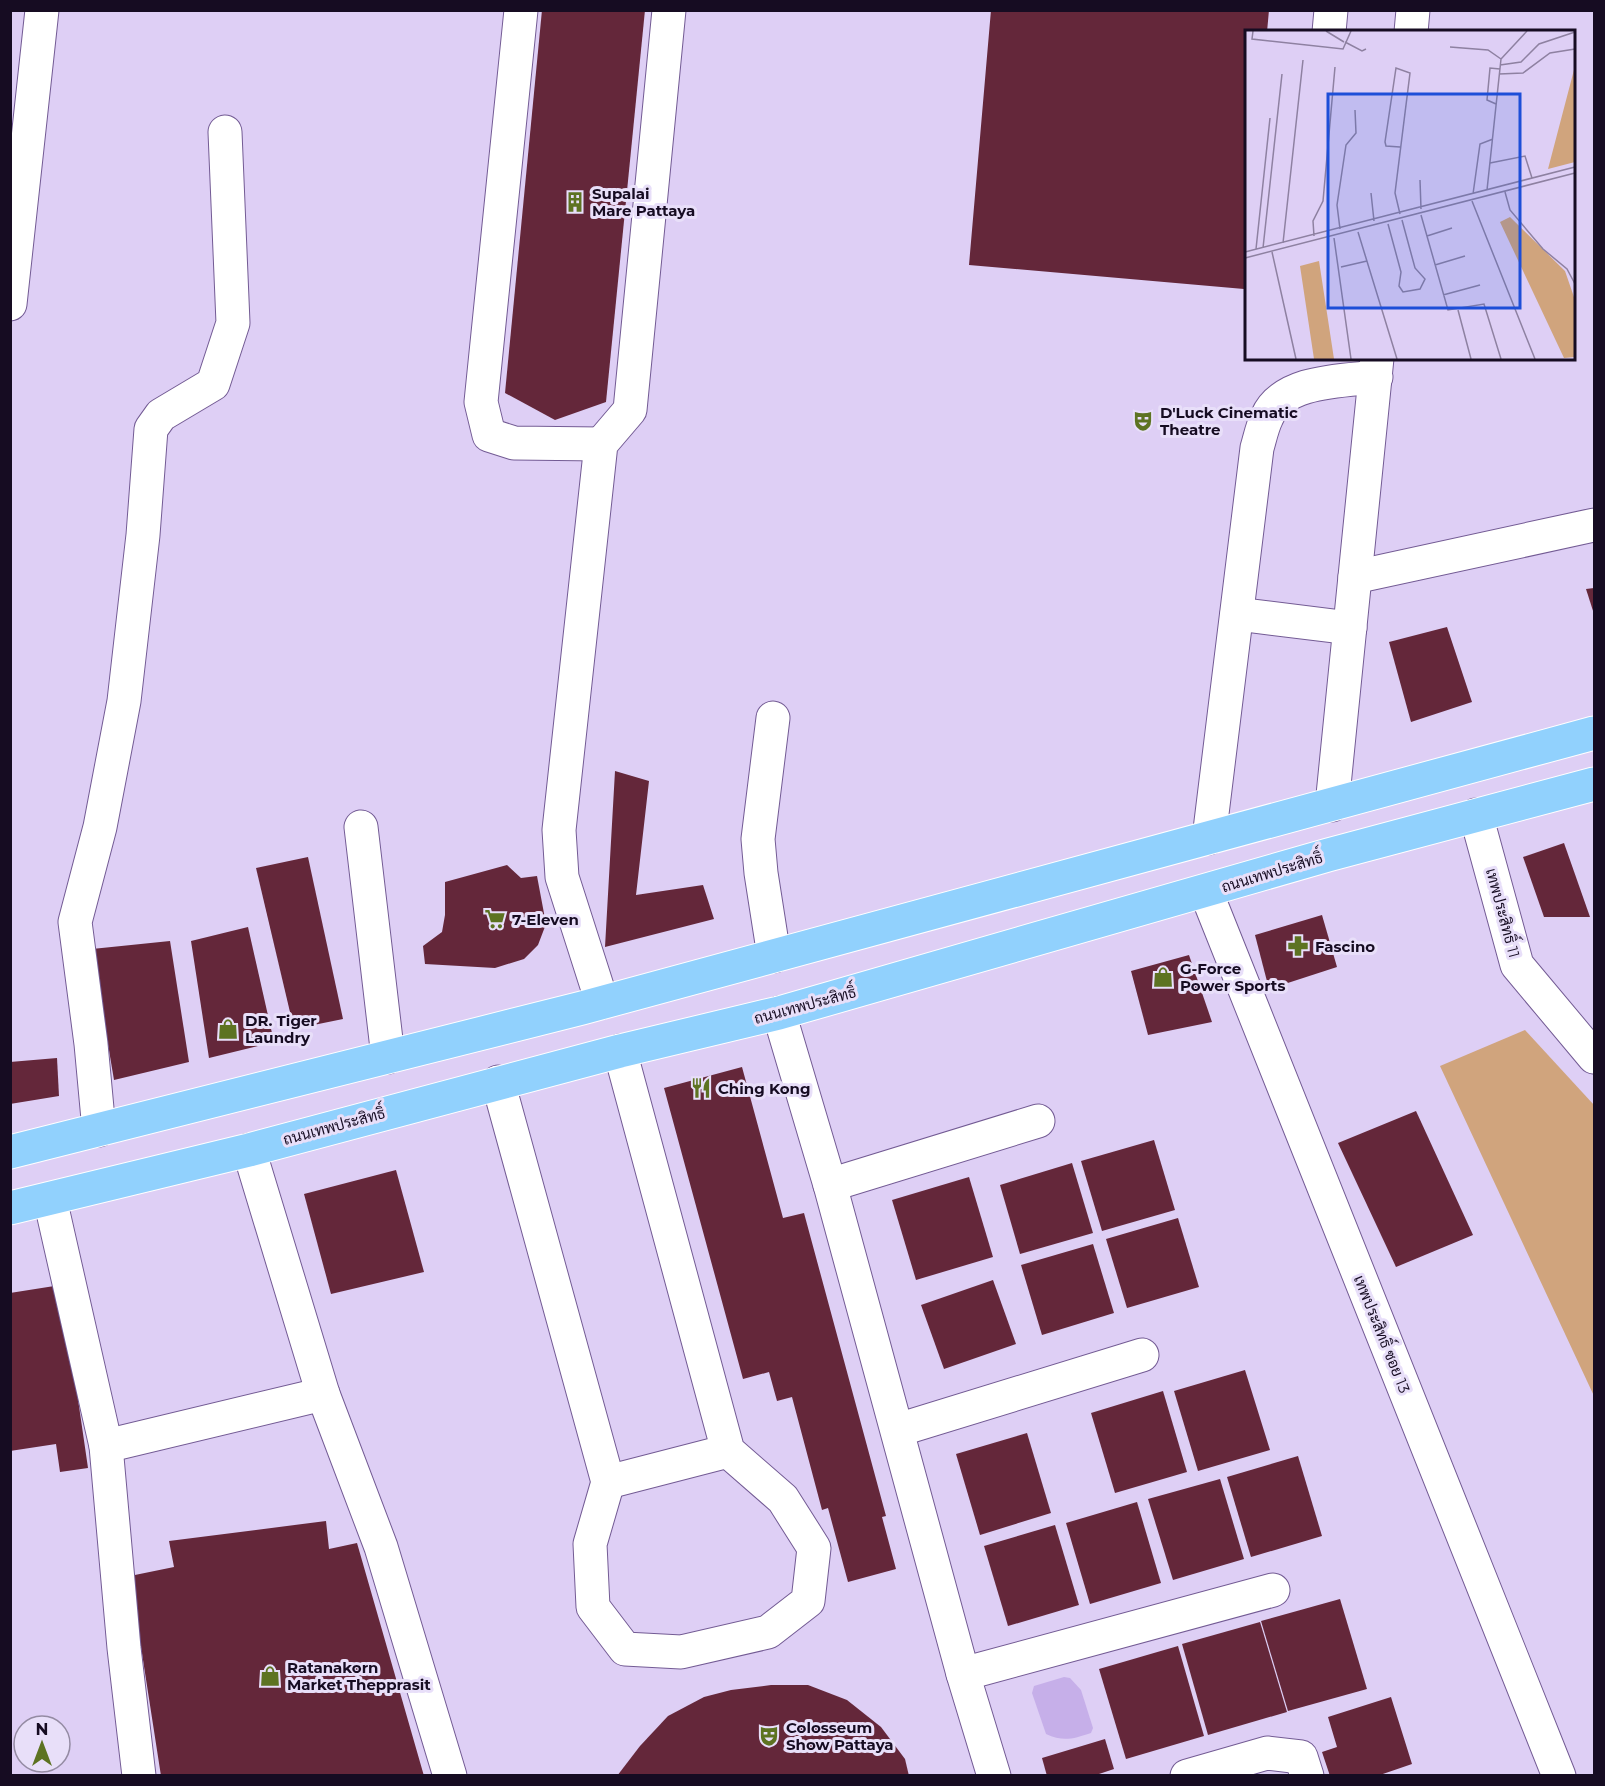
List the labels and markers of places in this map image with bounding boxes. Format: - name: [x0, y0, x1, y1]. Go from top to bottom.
- place label: Supalai Mare Pattaya: [592, 184, 695, 220]
- building icon: Supalai Mare Pattaya: [563, 190, 587, 214]
- place label: D'Luck Cinematic Theatre: [1160, 403, 1298, 439]
- theatre icon: D'Luck Cinematic Theatre: [1131, 409, 1155, 433]
- supermarket icon: 7-Eleven: [483, 907, 507, 931]
- place label: 7-Eleven: [512, 910, 579, 929]
- pharmacy icon: Fascino: [1286, 934, 1310, 958]
- place label: Fascino: [1315, 937, 1375, 956]
- place label: G-Force Power Sports: [1180, 959, 1285, 995]
- shop icon: G-Force Power Sports: [1151, 965, 1175, 989]
- place label: DR. Tiger Laundry: [245, 1011, 317, 1047]
- shop icon: DR. Tiger Laundry: [216, 1017, 240, 1041]
- restaurant icon: Ching Kong: [689, 1076, 713, 1100]
- place label: Ching Kong: [718, 1079, 810, 1098]
- place label: Ratanakorn Market Thepprasit: [287, 1658, 431, 1694]
- shop icon: Ratanakorn Market Thepprasit: [258, 1664, 282, 1688]
- place label: Colosseum Show Pattaya: [786, 1718, 894, 1754]
- theatre icon: Colosseum Show Pattaya: [757, 1724, 781, 1748]

